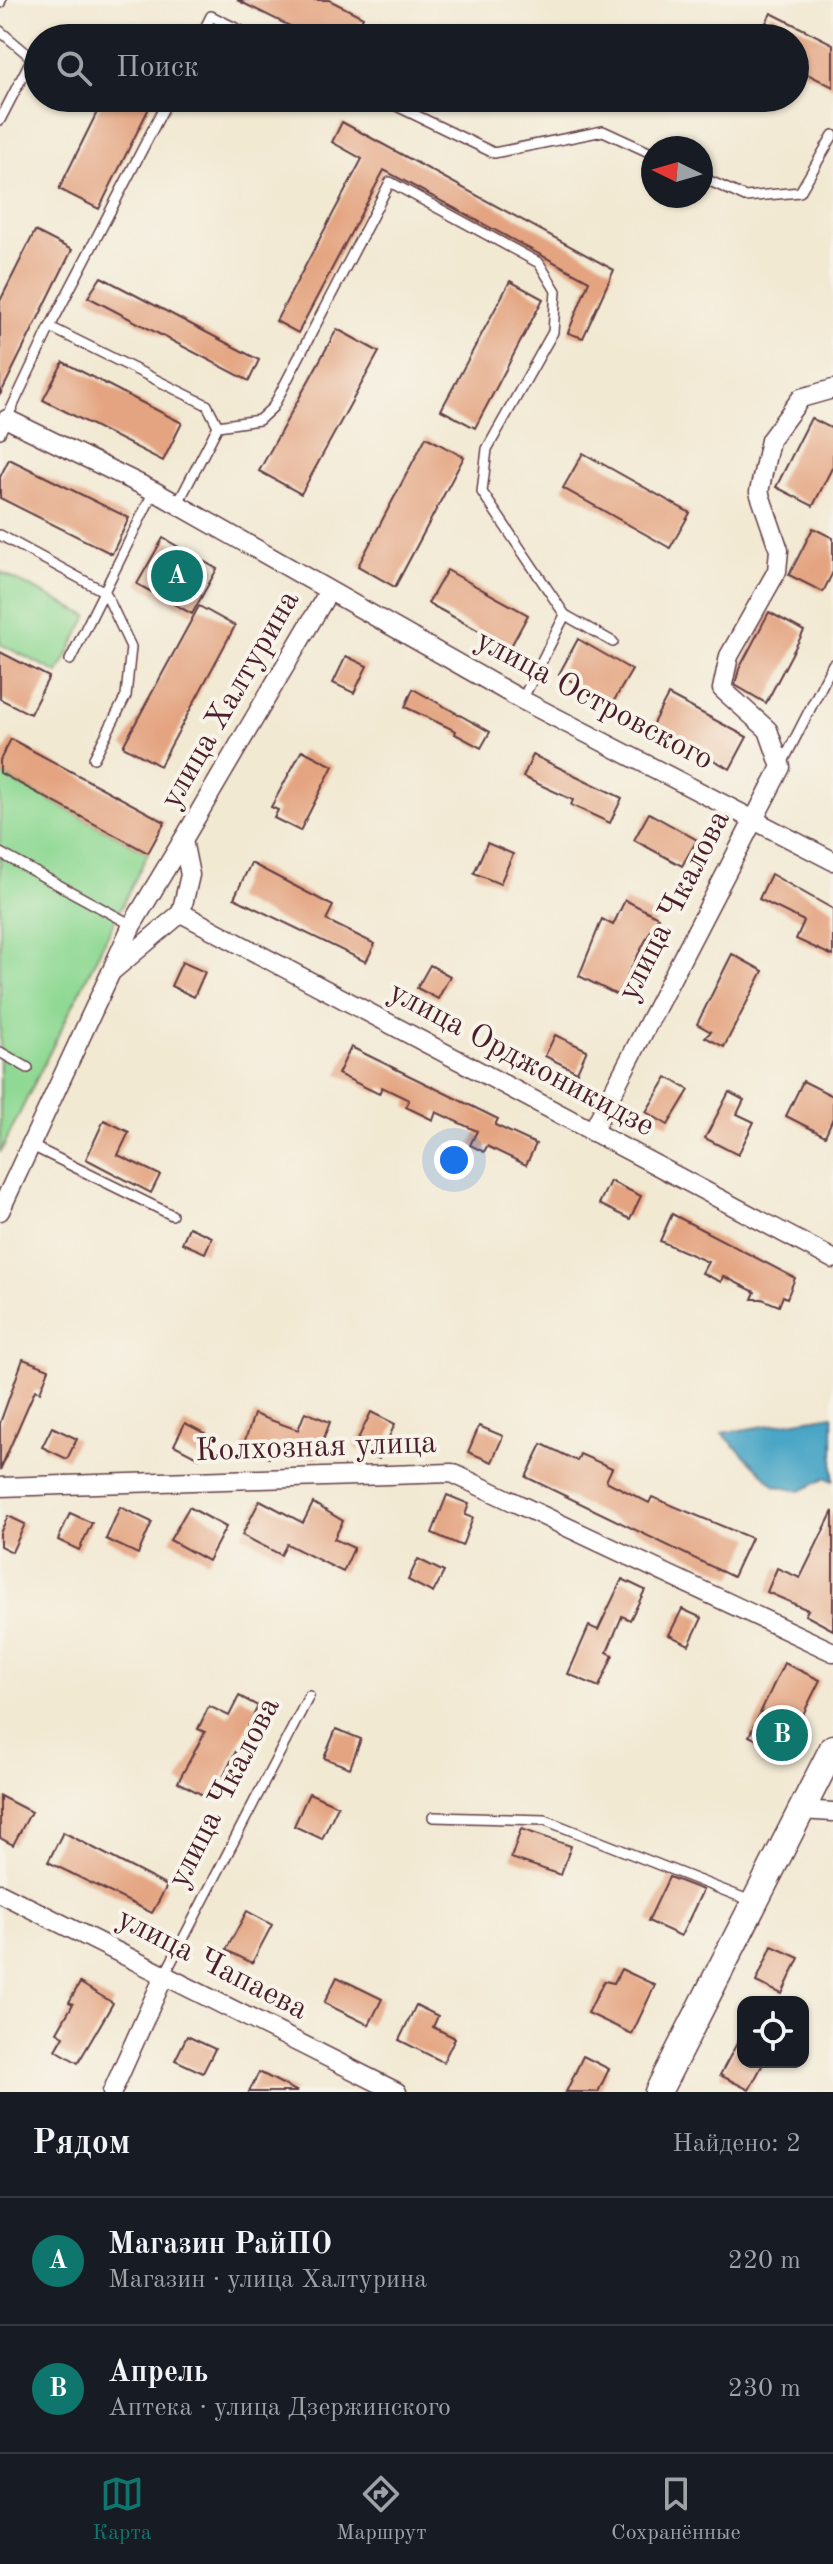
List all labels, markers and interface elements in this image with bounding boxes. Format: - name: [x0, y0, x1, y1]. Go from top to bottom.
- search box: [24, 24, 809, 112]
- icon: search: [52, 46, 96, 90]
- text: Поиск: [116, 53, 199, 83]
- north arrow: [641, 136, 713, 208]
- pin: A: [151, 546, 203, 606]
- street label: улица Халтурина: [156, 585, 306, 815]
- street label: улица Островского: [470, 625, 718, 777]
- street label: улица Чкалова: [613, 805, 737, 1006]
- street label: улица Орджоникидзе: [383, 976, 659, 1144]
- your location: [434, 1140, 474, 1180]
- street label: Колхозная улица: [195, 1428, 438, 1468]
- street label: улица Чкалова: [163, 1692, 287, 1893]
- pin: B: [756, 1705, 808, 1765]
- street label: улица Чапаева: [112, 1903, 313, 2027]
- map controls: [737, 1996, 809, 2068]
- button: locate: [737, 1996, 809, 2068]
- text: Рядом: [32, 2127, 131, 2161]
- text: Найдено: 2: [672, 2131, 801, 2157]
- text: Магазин РайПО: [108, 2230, 332, 2260]
- text: A: [48, 2248, 68, 2274]
- text: 220 m: [728, 2248, 801, 2274]
- text: Магазин · улица Халтурина: [108, 2267, 427, 2293]
- text: Апрель: [108, 2358, 208, 2388]
- text: B: [49, 2376, 67, 2402]
- text: 230 m: [728, 2376, 801, 2402]
- text: Аптека · улица Дзержинского: [108, 2395, 451, 2421]
- tab: Карта: [92, 2472, 152, 2547]
- tab: Маршрут: [336, 2472, 427, 2547]
- tab: Сохранённые: [611, 2472, 741, 2547]

